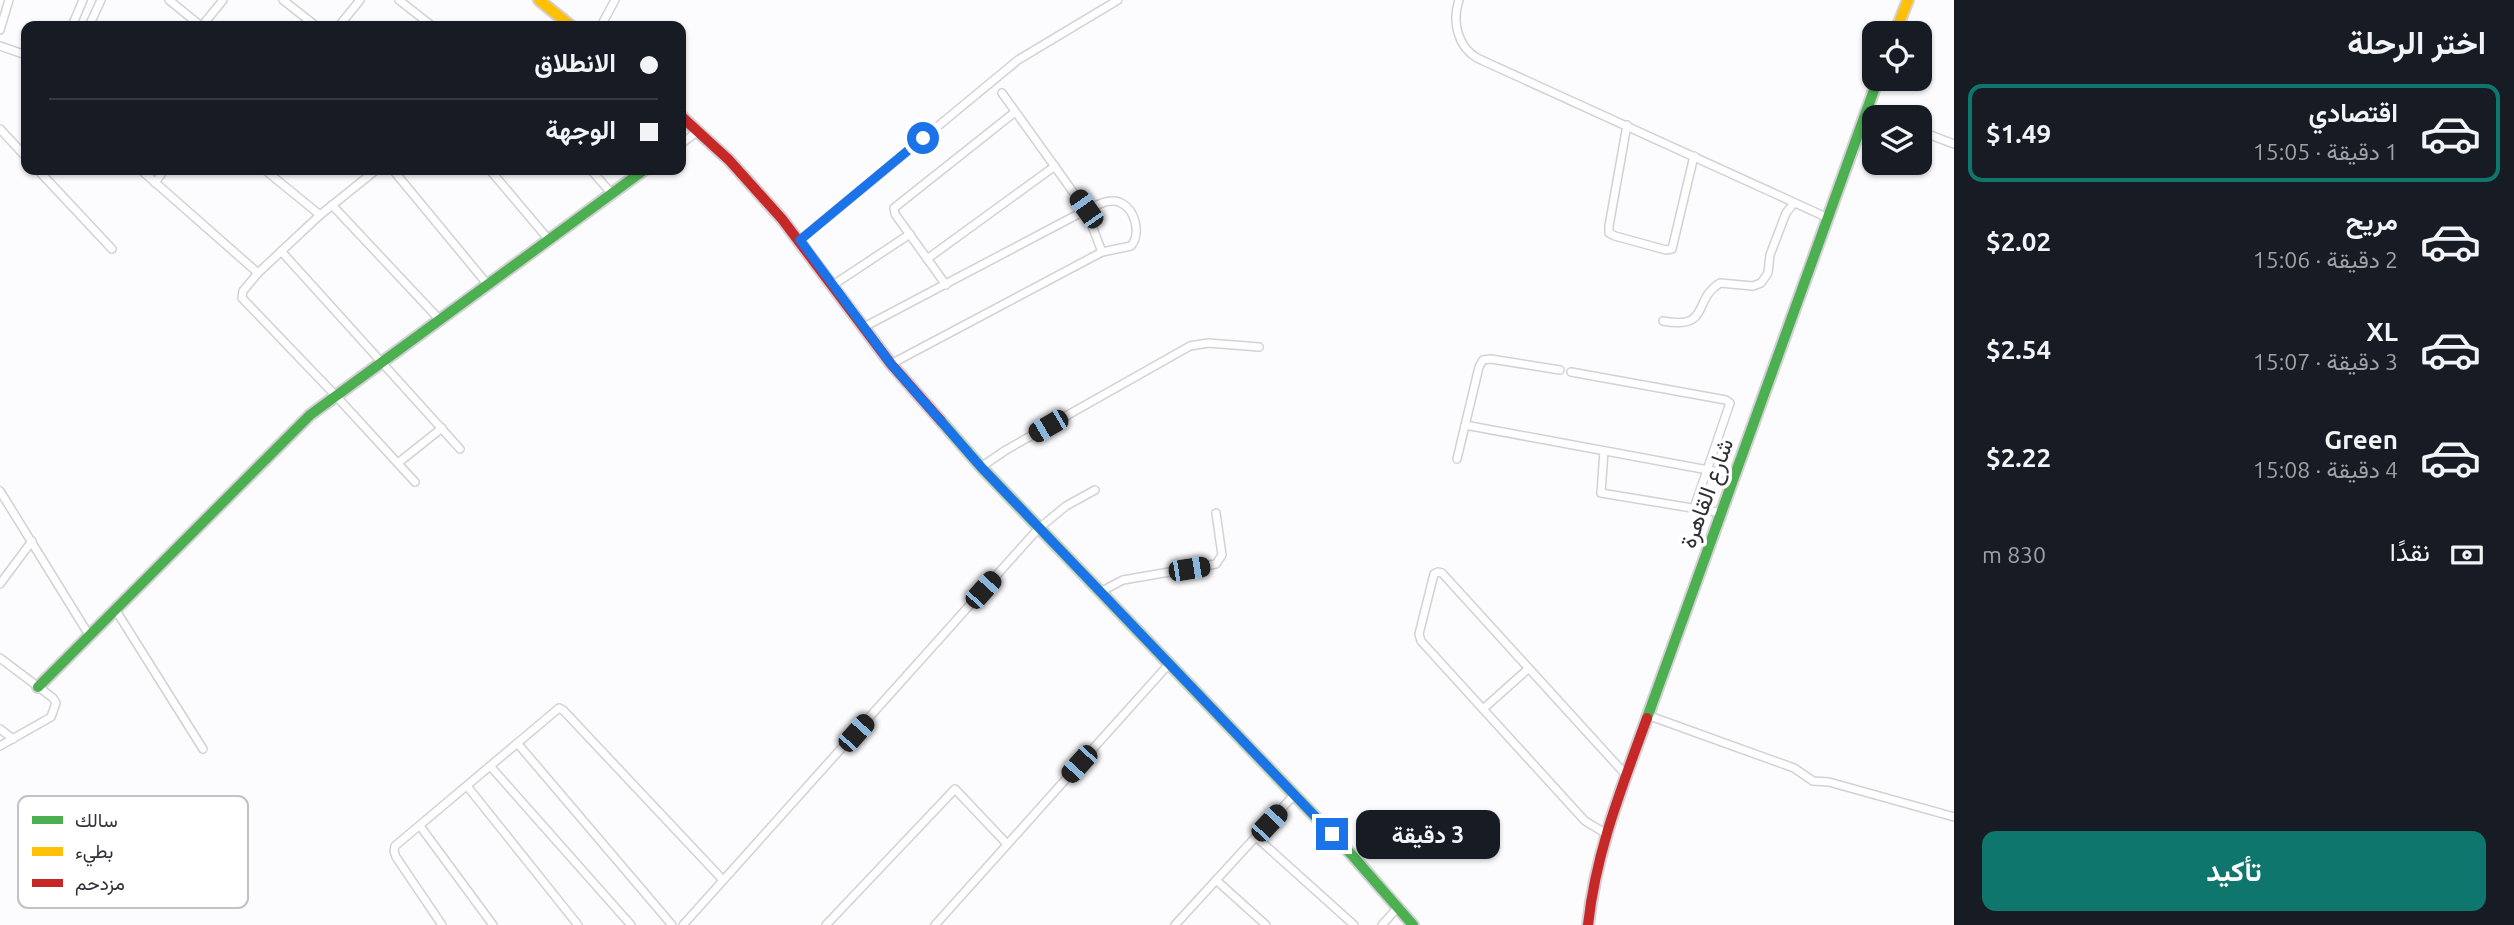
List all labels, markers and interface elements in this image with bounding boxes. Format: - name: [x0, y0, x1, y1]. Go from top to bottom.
- map controls: [1862, 21, 1932, 175]
- button: locate: [1862, 21, 1932, 91]
- text: اختر الرحلة: [2347, 24, 2486, 60]
- text: الانطلاق: [534, 48, 616, 77]
- text: اقتصادي: [2309, 98, 2398, 127]
- icon: car: [2419, 102, 2482, 165]
- button: layers: [1862, 105, 1932, 175]
- text: الوجهة: [545, 115, 616, 144]
- text: $1.49: [1986, 119, 2051, 148]
- route start: [907, 122, 939, 154]
- text: 1 دقيقة · 15:05: [2253, 139, 2398, 164]
- car: [1066, 186, 1107, 232]
- text: مريح: [2346, 206, 2398, 235]
- icon: car: [2419, 210, 2482, 273]
- text: $2.02: [1986, 227, 2051, 256]
- text: 2 دقيقة · 15:06: [2253, 247, 2398, 272]
- text: XL: [2367, 317, 2398, 346]
- icon: car: [2419, 318, 2482, 381]
- text: $2.54: [1986, 335, 2051, 364]
- text: 3 دقيقة · 15:07: [2253, 349, 2398, 374]
- car: [1025, 406, 1072, 446]
- text: Green: [2324, 425, 2398, 454]
- icon: car: [2419, 426, 2482, 489]
- street label: شارع القاهرة: [1675, 435, 1741, 553]
- text: $2.22: [1986, 443, 2051, 472]
- text: 4 دقيقة · 15:08: [2253, 457, 2398, 482]
- icon: cash: [2448, 536, 2486, 574]
- text: نقدًا: [2390, 537, 2430, 566]
- text: 830 m: [1982, 542, 2046, 567]
- car: [1167, 555, 1212, 583]
- car: [962, 567, 1005, 613]
- car: [835, 710, 878, 756]
- car: [1058, 741, 1101, 787]
- legend: [18, 796, 248, 908]
- car: [1247, 800, 1292, 846]
- text: سالك: [75, 809, 118, 831]
- callout: 3 دقيقة: [1356, 810, 1500, 858]
- route end: [1316, 818, 1348, 850]
- text: 3 دقيقة: [1392, 822, 1464, 847]
- button: تأكيد: [1982, 831, 2486, 911]
- text: بطيء: [75, 840, 113, 867]
- text: مزدحم: [75, 872, 125, 896]

